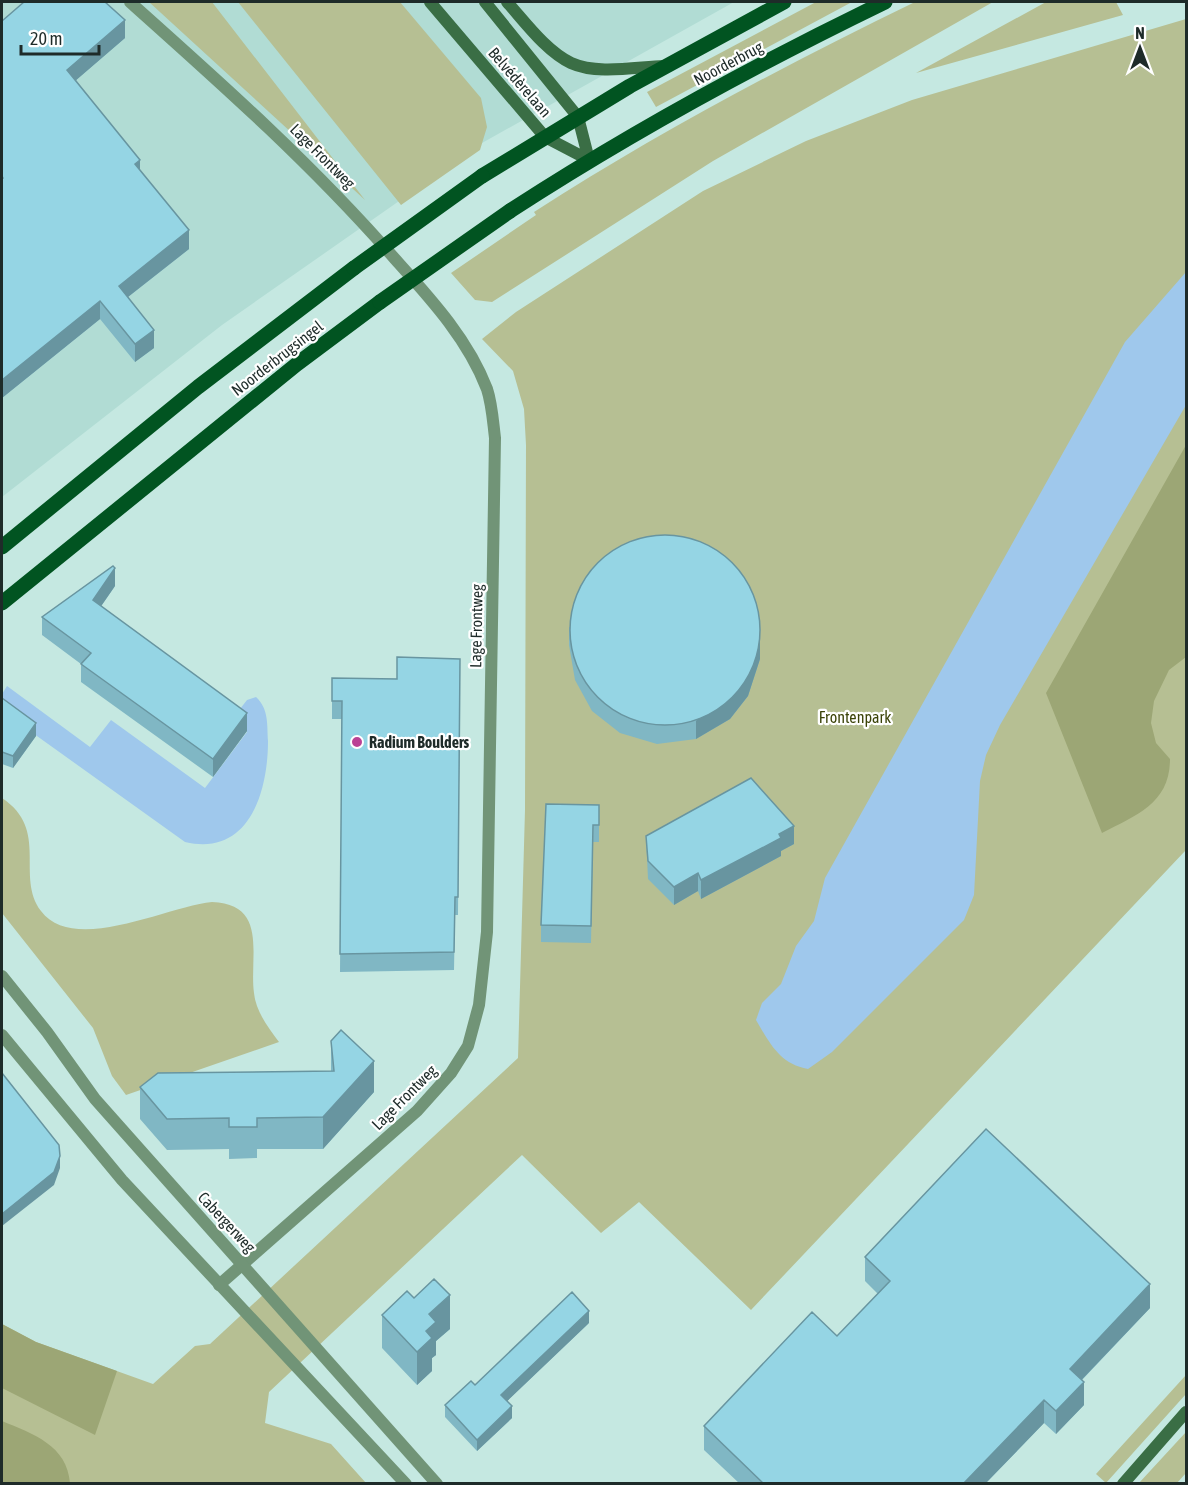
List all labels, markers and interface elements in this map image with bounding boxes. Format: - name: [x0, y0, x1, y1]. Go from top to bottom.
- scale bar: [21, 18, 99, 56]
- north arrow: [1110, 18, 1170, 78]
- text: N: [1135, 24, 1145, 42]
- text: 20 m: [30, 28, 62, 49]
- street label: Noorderbrug: [690, 37, 766, 90]
- street label: Belvédèrelaan: [485, 44, 555, 120]
- street label: Lage Frontweg: [286, 120, 359, 193]
- street label: Noorderbrugsingel: [228, 316, 327, 400]
- street label: Lage Frontweg: [466, 584, 487, 668]
- park label: Frontenpark: [819, 708, 891, 727]
- place label: Radium Boulders: [369, 733, 470, 751]
- marker: Radium Boulders: [350, 735, 364, 749]
- street label: Lage Frontweg: [368, 1061, 441, 1134]
- street label: Cabergerweg: [194, 1188, 260, 1257]

